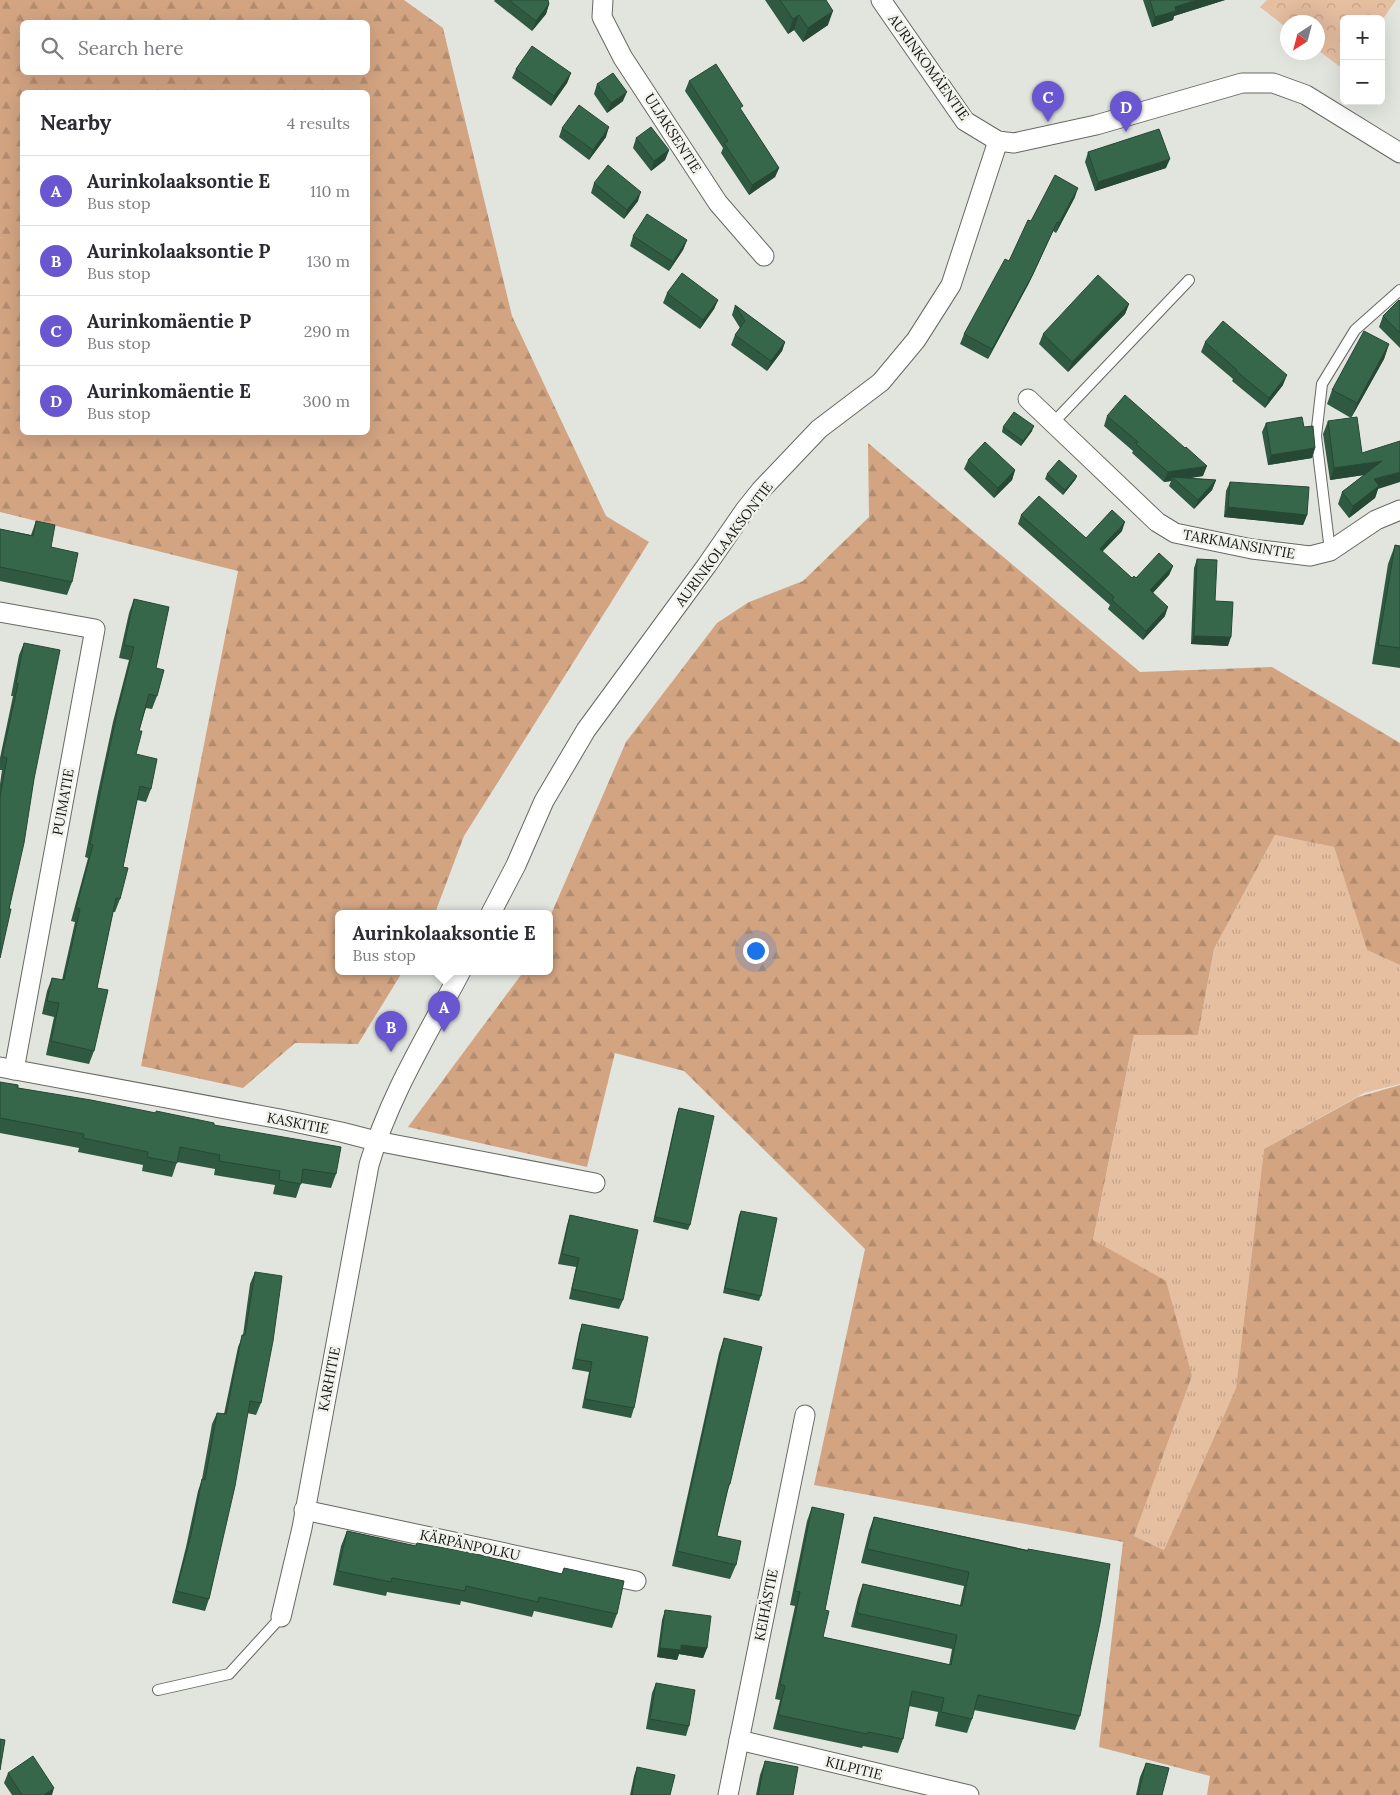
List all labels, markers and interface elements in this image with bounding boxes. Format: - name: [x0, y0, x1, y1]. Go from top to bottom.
- street label: AURINKOMÄENTIE: [884, 10, 974, 124]
- north arrow: [1280, 15, 1325, 60]
- map controls: [1340, 15, 1385, 105]
- button: +: [1340, 15, 1385, 60]
- search box: [20, 20, 370, 75]
- icon: search: [38, 34, 66, 62]
- text: Search here: [78, 36, 184, 60]
- button: −: [1340, 60, 1385, 105]
- pin: C: [1032, 81, 1064, 122]
- street label: ULJAKSENTIE: [641, 90, 706, 176]
- pin: D: [1110, 91, 1142, 132]
- text: Nearby: [40, 109, 111, 136]
- text: 4 results: [287, 113, 350, 133]
- text: Aurinkolaaksontie E: [87, 169, 270, 193]
- text: A: [51, 181, 61, 201]
- text: 110 m: [310, 181, 350, 201]
- text: Bus stop: [87, 193, 151, 213]
- text: Aurinkolaaksontie P: [87, 239, 271, 263]
- text: B: [51, 251, 61, 271]
- text: 130 m: [307, 251, 350, 271]
- text: Bus stop: [87, 263, 151, 283]
- text: Aurinkomäentie P: [87, 309, 251, 333]
- text: C: [50, 321, 62, 341]
- text: 290 m: [304, 321, 350, 341]
- text: Bus stop: [87, 333, 151, 353]
- text: Aurinkomäentie E: [87, 379, 251, 403]
- text: D: [50, 391, 62, 411]
- text: 300 m: [303, 391, 350, 411]
- text: Bus stop: [87, 403, 151, 423]
- street label: AURINKOLAAKSONTIE: [671, 478, 777, 611]
- street label: TARKMANSINTIE: [1181, 525, 1297, 563]
- street label: PUIMATIE: [48, 767, 78, 837]
- popup: [335, 910, 553, 975]
- text: Aurinkolaaksontie E: [352, 921, 536, 945]
- your location: [743, 938, 769, 964]
- text: Bus stop: [352, 945, 416, 965]
- pin: A: [428, 991, 460, 1032]
- pin: B: [375, 1011, 407, 1052]
- street label: KASKITIE: [265, 1108, 331, 1138]
- street label: KARHITIE: [314, 1345, 344, 1413]
- street label: KÄRPÄNPOLKU: [418, 1526, 522, 1565]
- street label: KEIHÄSTIE: [750, 1567, 782, 1643]
- street label: KILPITIE: [824, 1752, 885, 1784]

